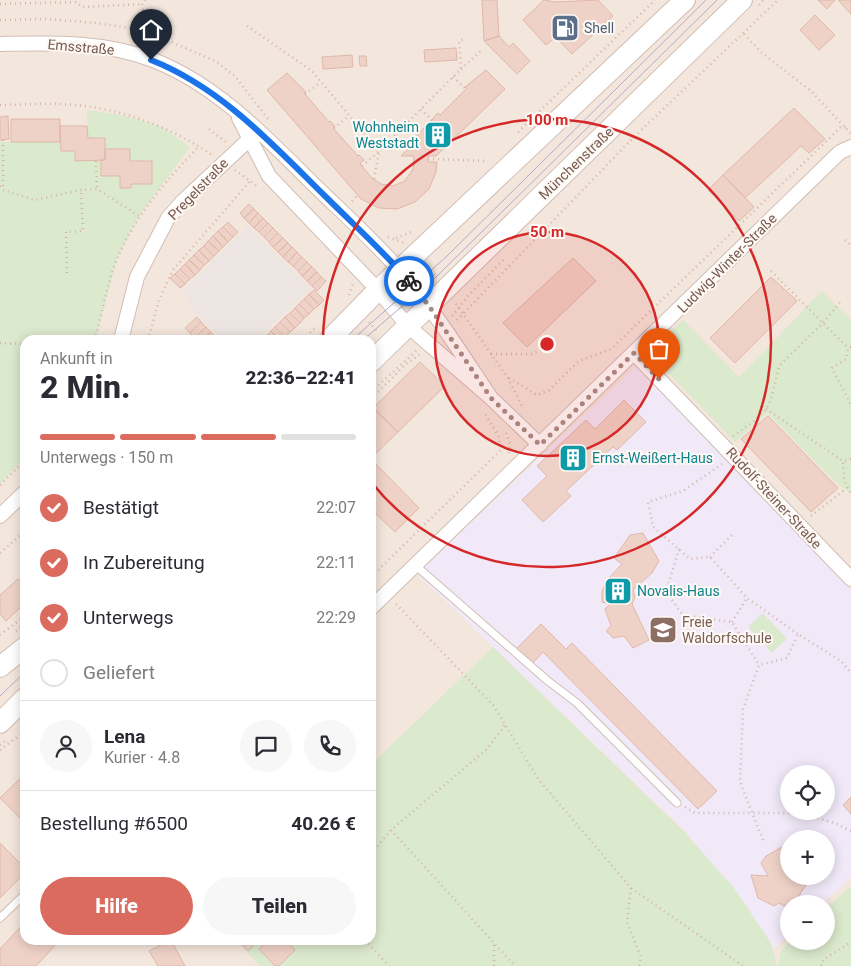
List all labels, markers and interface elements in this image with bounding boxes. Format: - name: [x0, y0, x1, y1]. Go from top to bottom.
- pin: [130, 9, 172, 60]
- fuel station icon: Shell: [550, 13, 580, 43]
- icon: home: [137, 16, 165, 44]
- place label: Shell: [584, 20, 614, 36]
- street label: Emsstraße: [47, 36, 115, 58]
- text: 100 m: [526, 111, 568, 129]
- place label: Wohnheim Weststadt: [353, 119, 419, 151]
- building icon: Wohnheim Weststadt: [423, 120, 453, 150]
- street label: Münchenstraße: [535, 123, 617, 203]
- street label: Pregelstraße: [165, 155, 231, 223]
- street label: Ludwig-Winter-Straße: [674, 210, 780, 316]
- text: 50 m: [530, 223, 564, 241]
- courier: [384, 256, 434, 306]
- icon: bike: [395, 267, 423, 295]
- pin: [638, 328, 680, 379]
- centre of rings: [538, 335, 556, 353]
- icon: bag: [645, 335, 673, 363]
- text: Ankunft in: [40, 349, 113, 368]
- text: 22:36–22:41: [245, 366, 356, 389]
- text: 2 Min.: [40, 368, 131, 406]
- building icon: Ernst-Weißert-Haus: [558, 443, 588, 473]
- street label: Rudolf-Steiner-Straße: [723, 444, 825, 552]
- text: Unterwegs · 150 m: [40, 448, 173, 467]
- place label: Ernst-Weißert-Haus: [592, 450, 713, 466]
- icon: check: [40, 494, 68, 522]
- text: Bestätigt: [83, 496, 159, 519]
- text: 22:07: [316, 498, 356, 517]
- icon: check: [40, 549, 68, 577]
- text: In Zubereitung: [83, 551, 205, 574]
- text: 22:11: [316, 553, 356, 572]
- building icon: Novalis-Haus: [603, 576, 633, 606]
- place label: Novalis-Haus: [637, 583, 720, 599]
- icon: check: [40, 604, 68, 632]
- text: Unterwegs: [83, 606, 174, 629]
- text: 22:29: [316, 608, 356, 627]
- place label: Freie Waldorfschule: [682, 614, 772, 646]
- school or university icon: Freie Waldorfschule: [648, 615, 678, 645]
- text: Geliefert: [83, 661, 155, 684]
- button: person: [40, 720, 92, 772]
- button: chat: [240, 720, 292, 772]
- button: phone: [304, 720, 356, 772]
- text: Lena: [104, 725, 145, 748]
- text: Kurier · 4.8: [104, 748, 180, 767]
- map controls: [780, 765, 835, 950]
- button: locate: [780, 765, 835, 820]
- text: Bestellung #6500: [40, 812, 188, 835]
- text: 40.26 €: [291, 812, 356, 835]
- button: +: [780, 830, 835, 885]
- button: Hilfe: [40, 877, 193, 935]
- button: Teilen: [203, 877, 356, 935]
- button: −: [780, 895, 835, 950]

